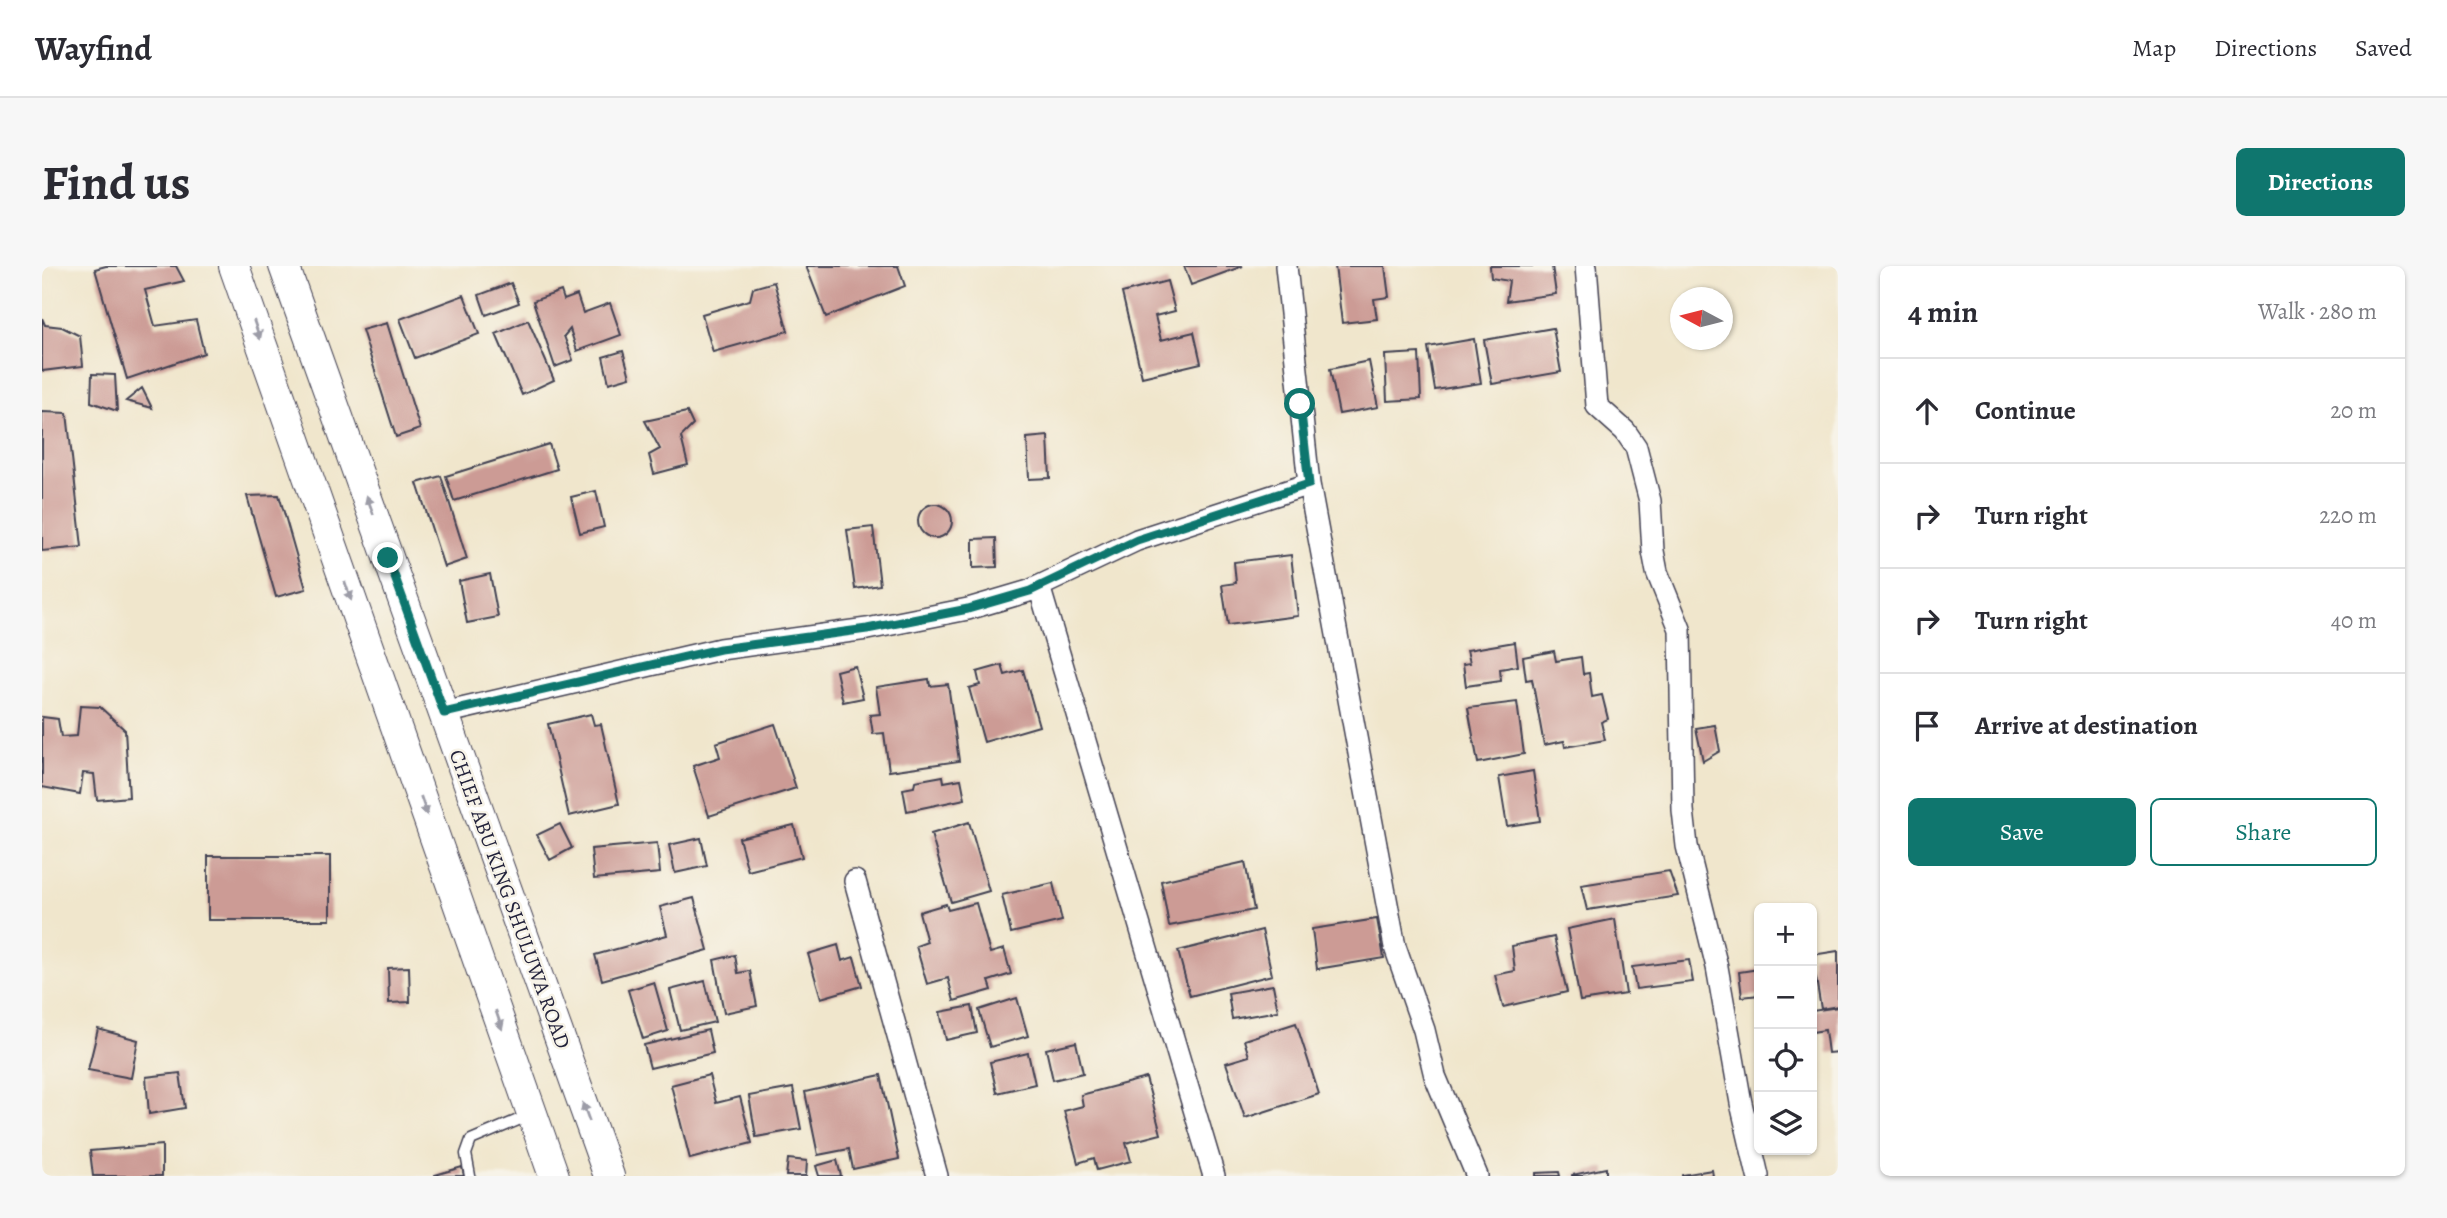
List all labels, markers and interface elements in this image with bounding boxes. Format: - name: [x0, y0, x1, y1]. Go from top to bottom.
- text: Wayfind: [35, 26, 152, 71]
- text: Map: [2132, 32, 2176, 64]
- text: Directions: [2214, 32, 2317, 64]
- text: Saved: [2355, 32, 2412, 64]
- button: Directions: [2236, 148, 2405, 216]
- text: Find us: [42, 149, 190, 216]
- north arrow: [1670, 287, 1733, 350]
- text: 4 min: [1908, 292, 1978, 332]
- text: Walk · 280 m: [2258, 296, 2377, 327]
- one-way arrow: [252, 320, 263, 341]
- route start: [1284, 388, 1315, 419]
- icon: ahead: [1908, 392, 1946, 430]
- text: Continue: [1975, 393, 2076, 428]
- text: 20 m: [2330, 395, 2377, 426]
- one-way arrow: [364, 495, 375, 516]
- icon: right: [1908, 497, 1946, 535]
- text: Turn right: [1975, 498, 2088, 533]
- text: 220 m: [2319, 500, 2377, 531]
- route end: [372, 542, 403, 573]
- one-way arrow: [343, 581, 354, 602]
- icon: right: [1908, 602, 1946, 640]
- text: Turn right: [1975, 603, 2088, 638]
- text: 40 m: [2331, 605, 2377, 636]
- icon: arrive: [1908, 707, 1946, 745]
- text: Arrive at destination: [1975, 708, 2198, 743]
- street label: CHIEF ABU KING SHULUWA ROAD: [443, 746, 577, 1052]
- one-way arrow: [419, 795, 430, 816]
- button: Save: [1908, 798, 2136, 866]
- button: Share: [2150, 798, 2377, 866]
- map controls: [1754, 903, 1817, 1155]
- button: +: [1754, 903, 1817, 966]
- button: −: [1754, 966, 1817, 1029]
- one-way arrow: [494, 1010, 505, 1031]
- button: locate: [1754, 1029, 1817, 1092]
- button: layers: [1754, 1092, 1817, 1155]
- one-way arrow: [580, 1101, 591, 1122]

